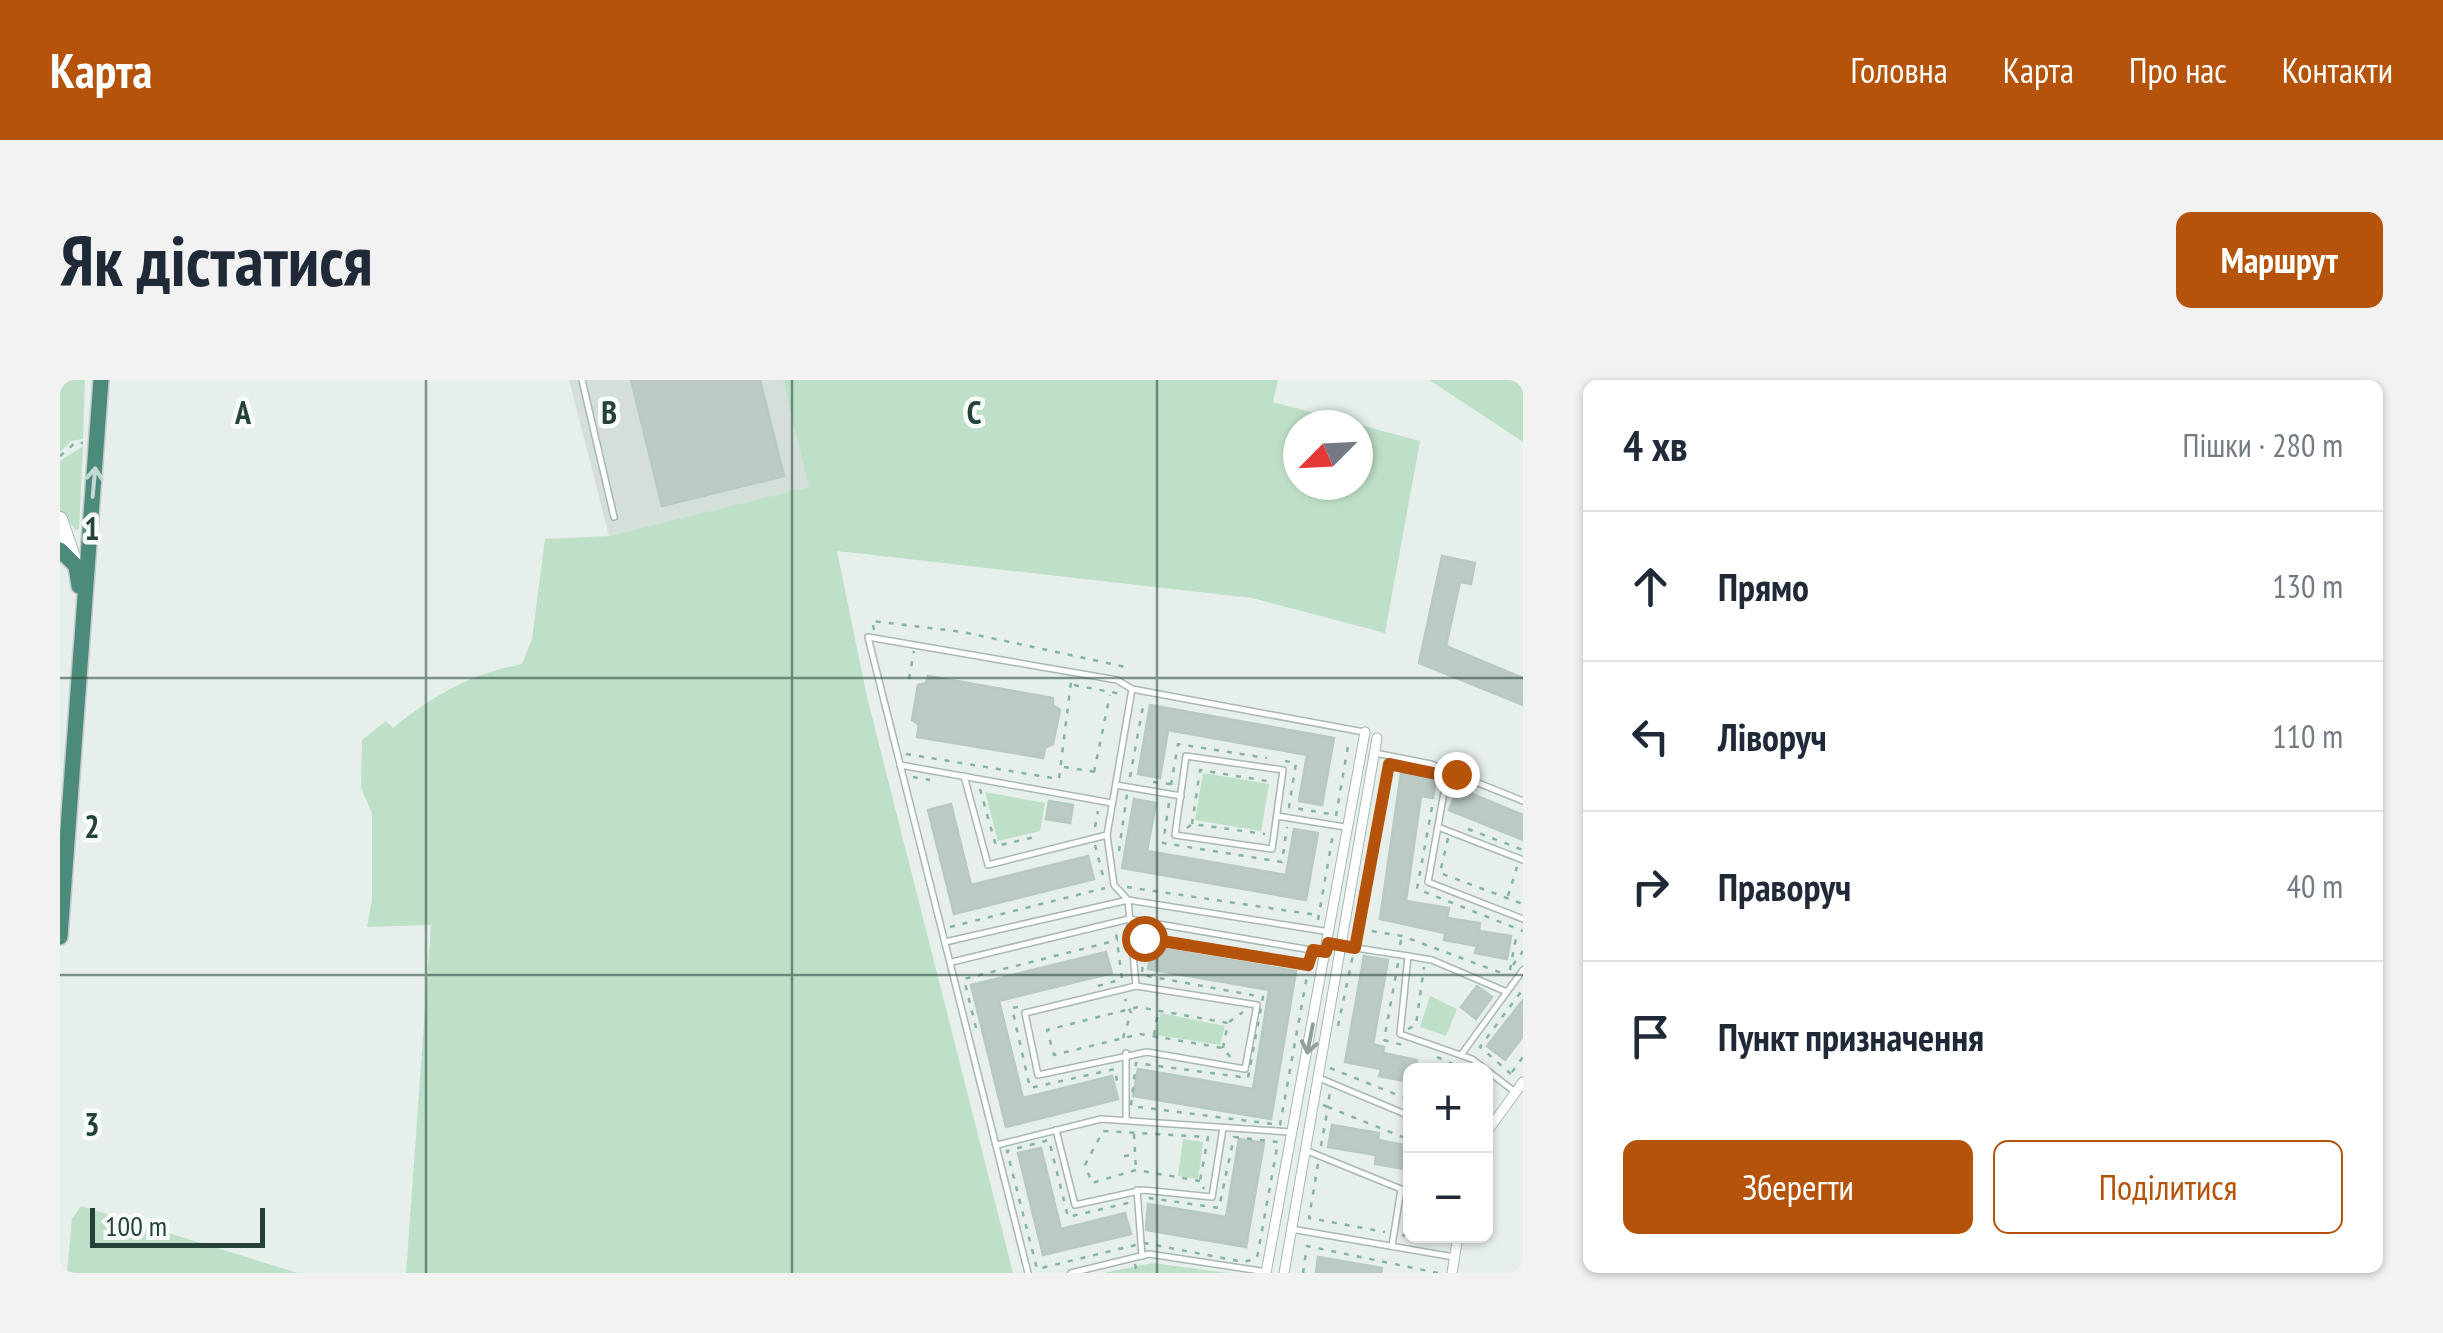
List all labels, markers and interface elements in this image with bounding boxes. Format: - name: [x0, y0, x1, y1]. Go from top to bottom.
- text: Карта: [50, 39, 152, 101]
- text: Головна: [1851, 47, 1948, 93]
- text: Карта: [2003, 47, 2074, 93]
- text: Про нас: [2129, 47, 2227, 93]
- text: Контакти: [2282, 47, 2393, 93]
- button: Маршрут: [2176, 212, 2383, 308]
- text: Як дістатися: [60, 215, 373, 305]
- text: A: [234, 391, 252, 433]
- text: B: [601, 391, 617, 433]
- text: C: [967, 391, 982, 433]
- north arrow: [1283, 410, 1373, 500]
- text: 4 хв: [1623, 418, 1688, 473]
- text: Пішки · 280 m: [2183, 424, 2343, 466]
- one-way arrow: [84, 467, 103, 499]
- text: 1: [84, 507, 100, 549]
- icon: ahead: [1623, 559, 1678, 614]
- text: Прямо: [1718, 562, 1809, 611]
- text: 130 m: [2272, 565, 2343, 607]
- icon: left: [1623, 709, 1678, 764]
- text: Ліворуч: [1718, 712, 1827, 761]
- text: 110 m: [2272, 715, 2343, 757]
- route end: [1434, 752, 1480, 798]
- text: 2: [84, 805, 100, 847]
- icon: right: [1623, 859, 1678, 914]
- text: Праворуч: [1718, 862, 1851, 911]
- text: 40 m: [2287, 865, 2343, 907]
- route start: [1122, 916, 1168, 962]
- icon: arrive: [1623, 1009, 1678, 1064]
- text: Пункт призначення: [1718, 1012, 1984, 1061]
- one-way arrow: [1299, 1022, 1318, 1054]
- map controls: [1403, 1063, 1493, 1243]
- button: +: [1403, 1063, 1493, 1153]
- text: 3: [84, 1103, 100, 1145]
- button: Зберегти: [1623, 1140, 1973, 1234]
- button: Поділитися: [1993, 1140, 2343, 1234]
- button: −: [1403, 1153, 1493, 1243]
- scale bar: [90, 1203, 265, 1248]
- text: 100 m: [105, 1207, 167, 1244]

